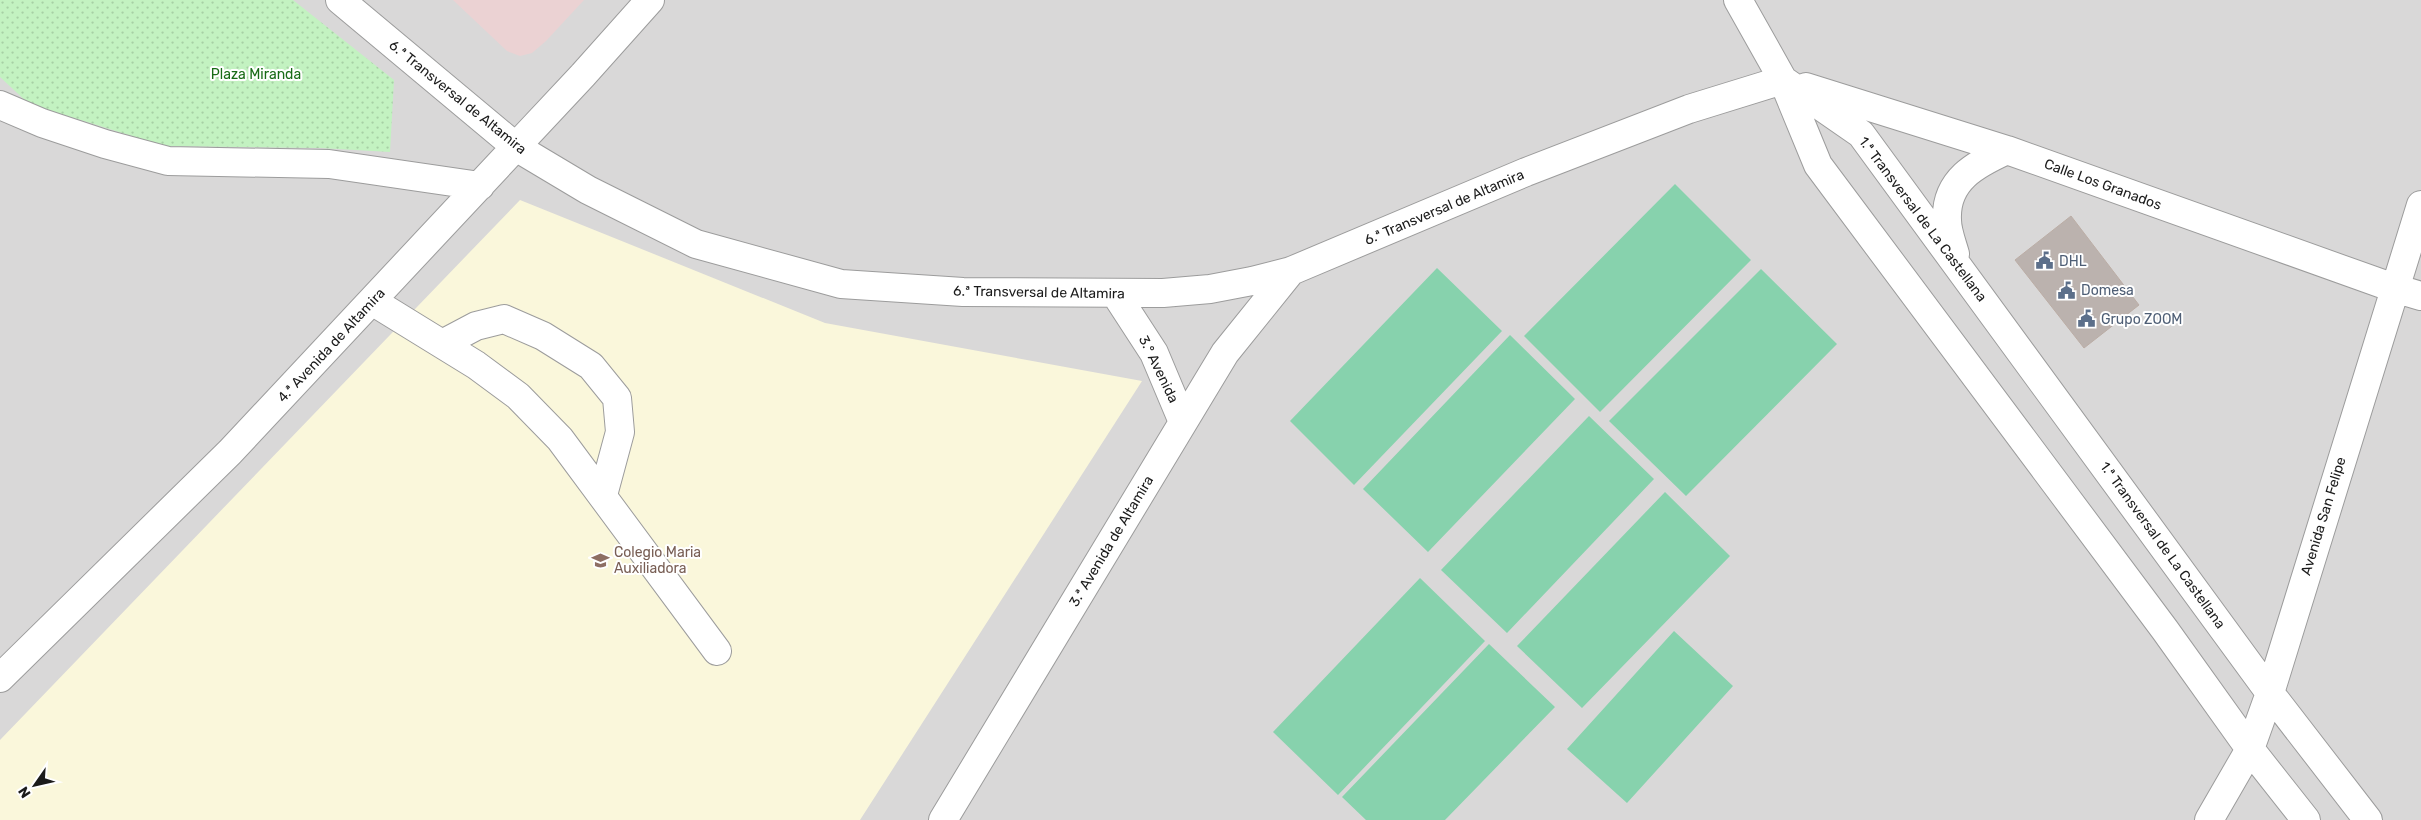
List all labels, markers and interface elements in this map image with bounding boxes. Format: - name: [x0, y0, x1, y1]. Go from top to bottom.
- street label: 6.ª Transversal de Altamira: [386, 37, 530, 158]
- park label: Plaza Miranda: [211, 66, 301, 83]
- street label: 1.ª Transversal de La Castellana: [1855, 133, 1990, 305]
- street label: Calle Los Granados: [2042, 155, 2164, 214]
- street label: 6.ª Transversal de Altamira: [1362, 166, 1527, 249]
- public building icon: DHL: [2035, 251, 2055, 271]
- place label: DHL: [2059, 253, 2087, 270]
- public building icon: Domesa: [2057, 280, 2077, 300]
- place label: Domesa: [2081, 282, 2134, 299]
- street label: 6.ª Transversal de Altamira: [953, 283, 1125, 302]
- street label: 4.ª Avenida de Altamira: [274, 285, 389, 406]
- public building icon: Grupo ZOOM: [2077, 309, 2097, 329]
- place label: Grupo ZOOM: [2101, 311, 2182, 328]
- street label: 3.° Avenida: [1135, 333, 1182, 406]
- street label: Avenida San Felipe: [2297, 455, 2350, 577]
- street label: 1.ª Transversal de La Castellana: [2096, 458, 2229, 632]
- street label: 3.ª Avenida de Altamira: [1066, 473, 1157, 610]
- place label: Colegio Maria Auxiliadora: [614, 544, 701, 577]
- school or university icon: Colegio Maria Auxiliadora: [590, 550, 610, 570]
- north arrow: [10, 760, 60, 810]
- text: N: [15, 783, 35, 801]

